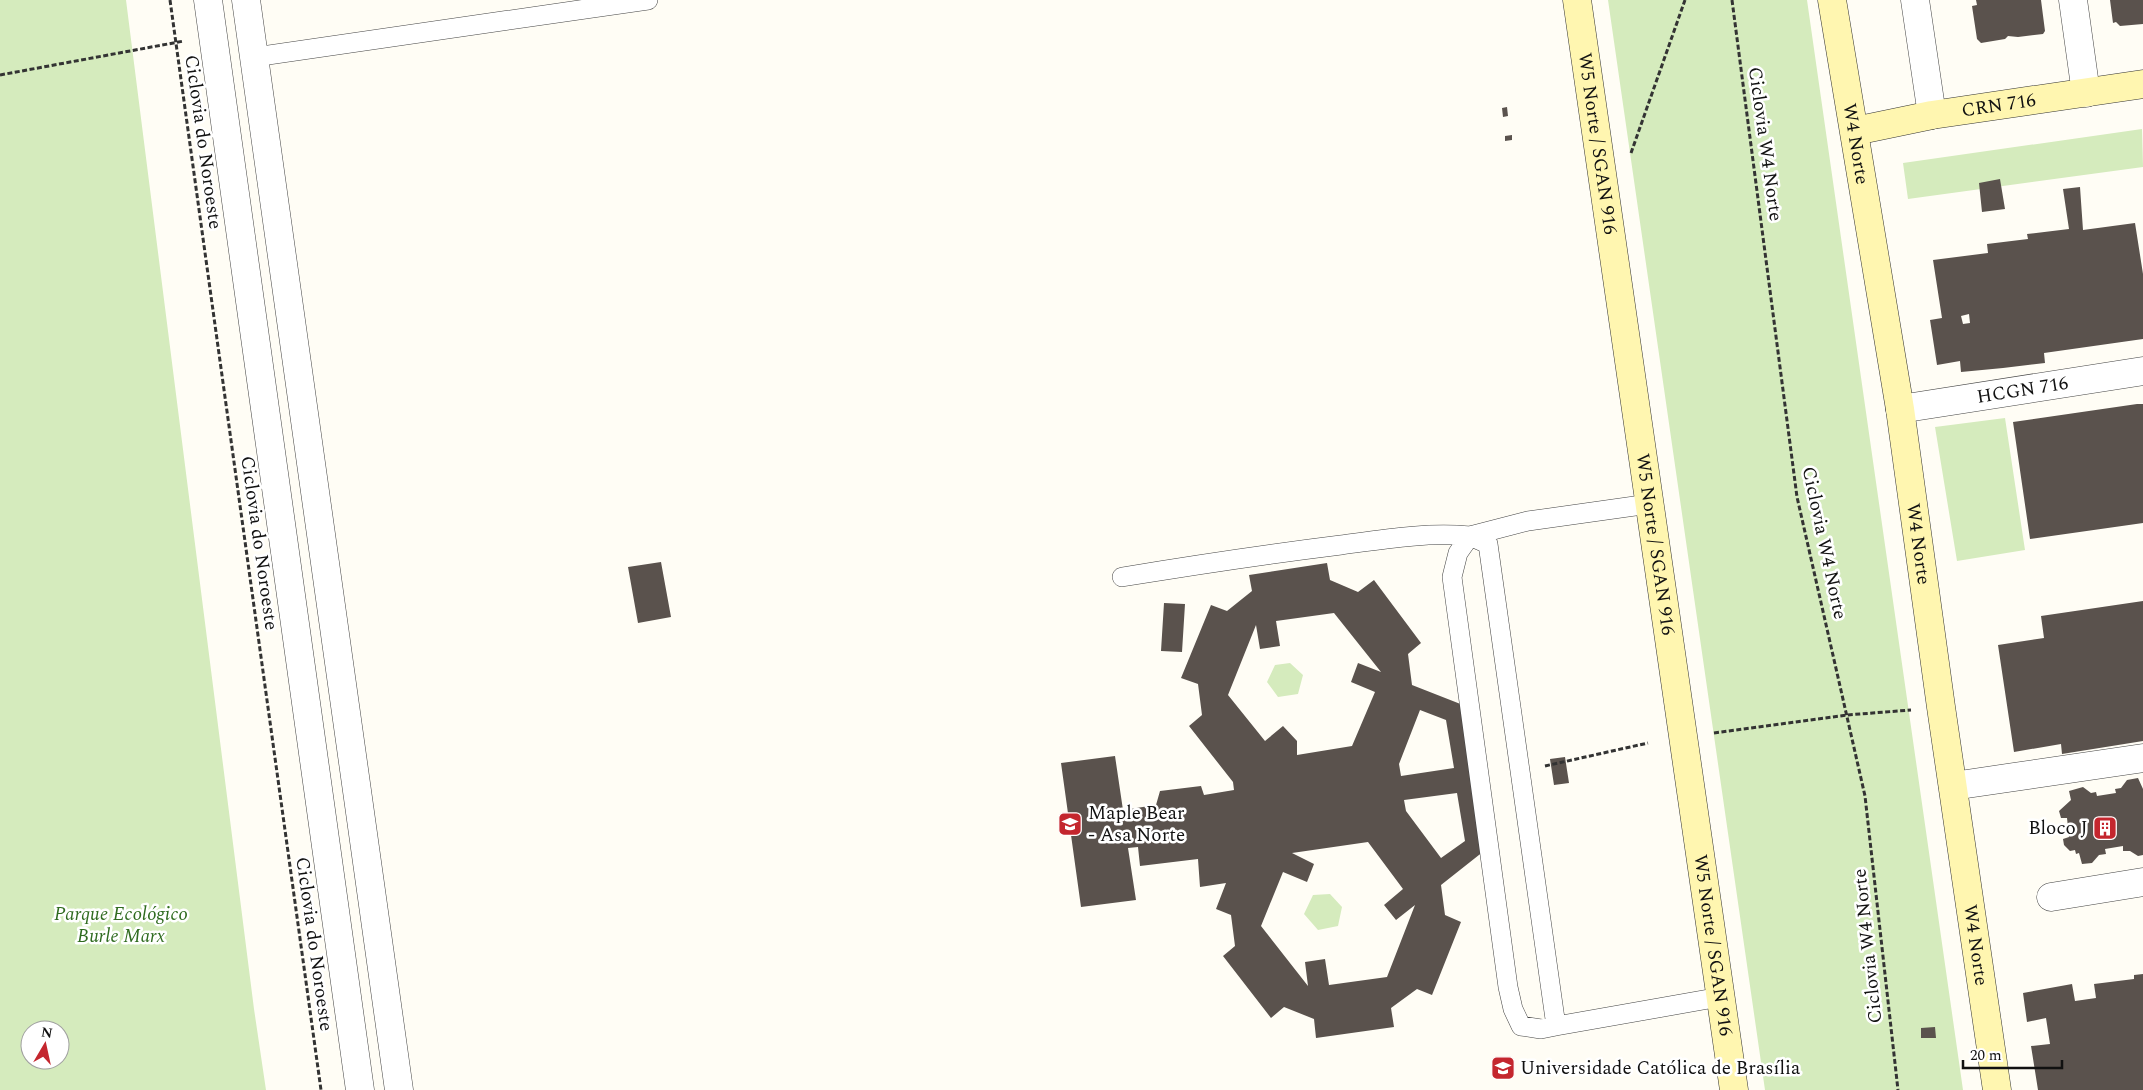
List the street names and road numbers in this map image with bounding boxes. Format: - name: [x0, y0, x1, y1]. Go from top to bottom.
- street label: W5 Norte / SGAN 916: [1570, 51, 1625, 236]
- street label: Ciclovia do Noroeste: [176, 53, 230, 231]
- street label: Ciclovia W4 Norte: [1740, 65, 1790, 223]
- street label: CRN 716: [1960, 85, 2038, 125]
- street label: W4 Norte: [1835, 101, 1877, 187]
- street label: HCGN 716: [1975, 368, 2070, 411]
- street label: W5 Norte / SGAN 916: [1628, 452, 1683, 637]
- street label: Ciclovia do Noroeste: [232, 454, 286, 632]
- street label: Ciclovia W4 Norte: [1794, 464, 1854, 622]
- street label: W4 Norte: [1899, 502, 1939, 587]
- street label: W5 Norte / SGAN 916: [1686, 852, 1741, 1038]
- street label: Ciclovia do Noroeste: [287, 855, 341, 1033]
- street label: Ciclovia W4 Norte: [1845, 867, 1891, 1025]
- street label: W4 Norte: [1956, 902, 1996, 988]

